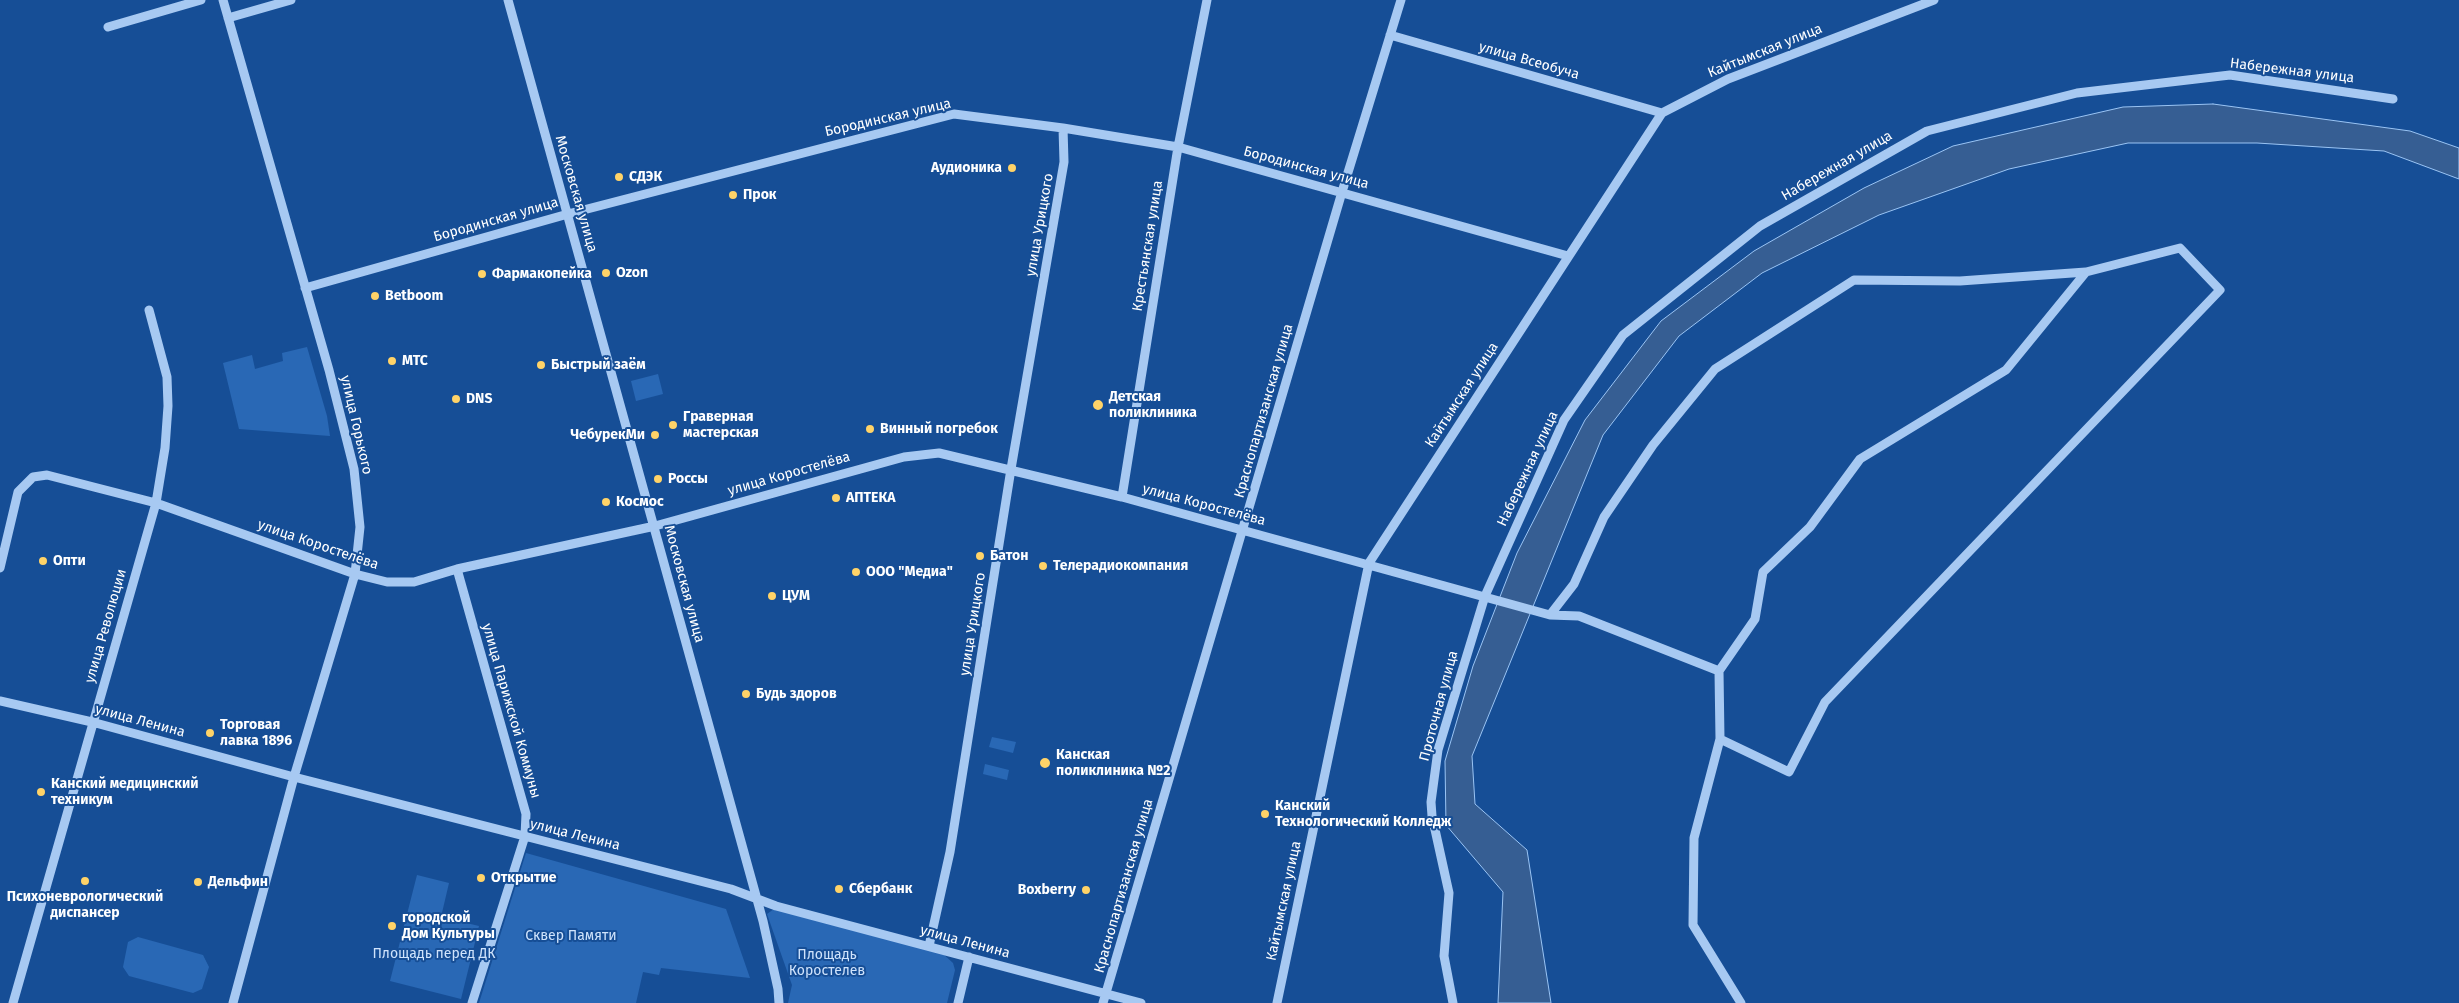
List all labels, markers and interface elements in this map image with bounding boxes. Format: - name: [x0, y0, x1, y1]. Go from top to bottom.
- street label: Кайтымская улица: [1705, 20, 1825, 82]
- street label: улица Всеобуча: [1477, 39, 1581, 83]
- street label: Набережная улица: [2229, 55, 2355, 87]
- street label: Бородинская улица: [823, 95, 953, 141]
- street label: Набережная улица: [1779, 127, 1895, 205]
- street label: Московская улица: [551, 134, 601, 254]
- street label: Бородинская улица: [1242, 143, 1370, 193]
- place label: Аудионика: [931, 160, 1002, 176]
- marker: Аудионика: [1006, 162, 1018, 174]
- place label: СДЭК: [629, 169, 662, 185]
- marker: СДЭК: [613, 171, 625, 183]
- street label: улица Урицкого: [1023, 172, 1057, 278]
- street label: Крестьянская улица: [1129, 179, 1167, 313]
- place label: Прок: [743, 187, 777, 203]
- marker: Прок: [727, 189, 739, 201]
- street label: Бородинская улица: [432, 194, 560, 246]
- place label: Ozon: [616, 265, 648, 281]
- place label: Фармакопейка: [492, 266, 592, 282]
- marker: Ozon: [600, 267, 612, 279]
- marker: Фармакопейка: [476, 268, 488, 280]
- place label: Betboom: [385, 288, 443, 304]
- marker: Betboom: [369, 290, 381, 302]
- street label: Краснопартизанская улица: [1231, 322, 1297, 500]
- street label: Кайтымская улица: [1422, 339, 1502, 451]
- place label: МТС: [402, 353, 428, 369]
- marker: МТС: [386, 355, 398, 367]
- place label: Быстрый заём: [551, 357, 646, 373]
- marker: Быстрый заём: [535, 359, 547, 371]
- street label: улица Горького: [336, 374, 376, 476]
- place label: Детская поликлиника: [1109, 389, 1197, 422]
- place label: DNS: [466, 391, 492, 407]
- marker: DNS: [450, 393, 462, 405]
- marker: Детская поликлиника: [1091, 398, 1105, 412]
- place label: Граверная мастерская: [683, 409, 759, 442]
- street label: Набережная улица: [1494, 409, 1562, 529]
- marker: Граверная мастерская: [667, 419, 679, 431]
- place label: Винный погребок: [880, 421, 998, 437]
- marker: Винный погребок: [864, 423, 876, 435]
- place label: ЧебурекМи: [570, 427, 645, 443]
- marker: ЧебурекМи: [649, 429, 661, 441]
- street label: улица Коростелёва: [726, 448, 852, 500]
- place label: Россы: [668, 471, 708, 487]
- marker: Россы: [652, 473, 664, 485]
- street label: улица Коростелёва: [1141, 480, 1267, 530]
- place label: АПТЕКА: [846, 490, 895, 506]
- marker: АПТЕКА: [830, 492, 842, 504]
- place label: Космос: [616, 494, 664, 510]
- marker: Космос: [600, 496, 612, 508]
- street label: улица Коростелёва: [255, 516, 381, 574]
- street label: Московская улица: [660, 524, 708, 644]
- place label: Батон: [990, 548, 1028, 564]
- marker: Батон: [974, 550, 986, 562]
- place label: Опти: [53, 553, 86, 569]
- marker: Опти: [37, 555, 49, 567]
- place label: Телерадиокомпания: [1053, 558, 1188, 574]
- marker: Телерадиокомпания: [1037, 560, 1049, 572]
- place label: ООО "Медиа": [866, 564, 953, 580]
- marker: ООО "Медиа": [850, 566, 862, 578]
- street label: улица Революции: [82, 567, 130, 685]
- street label: улица Урицкого: [957, 571, 989, 677]
- place label: ЦУМ: [782, 588, 810, 604]
- marker: ЦУМ: [766, 590, 778, 602]
- street label: улица Парижской Коммуны: [478, 622, 544, 800]
- street label: Проточная улица: [1416, 649, 1462, 763]
- place label: Будь здоров: [756, 686, 837, 702]
- marker: Будь здоров: [740, 688, 752, 700]
- street label: улица Ленина: [93, 701, 187, 741]
- place label: Торговая лавка 1896: [220, 717, 292, 750]
- marker: Торговая лавка 1896: [204, 727, 216, 739]
- place label: Канская поликлиника №2: [1056, 747, 1170, 780]
- marker: Канская поликлиника №2: [1038, 756, 1052, 770]
- place label: Канский медицинский техникум: [51, 776, 198, 809]
- marker: Канский медицинский техникум: [35, 786, 47, 798]
- street label: Краснопартизанская улица: [1091, 797, 1157, 975]
- place label: Канский Технологический Колледж: [1275, 798, 1451, 830]
- marker: Канский Технологический Колледж: [1259, 808, 1271, 820]
- street label: улица Ленина: [528, 816, 622, 854]
- street label: Кайтымская улица: [1263, 840, 1305, 962]
- place label: Открытие: [491, 870, 557, 886]
- marker: Открытие: [475, 872, 487, 884]
- place label: Дельфин: [208, 874, 268, 890]
- marker: Психоневрологический диспансер: [79, 875, 91, 887]
- marker: Дельфин: [192, 876, 204, 888]
- place label: Сбербанк: [849, 881, 912, 897]
- place label: Boxberry: [1018, 882, 1076, 898]
- marker: Сбербанк: [833, 883, 845, 895]
- marker: Boxberry: [1080, 884, 1092, 896]
- place label: Психоневрологический диспансер: [7, 889, 163, 922]
- place label: городской Дом Культуры: [402, 910, 495, 942]
- marker: городской Дом Культуры: [386, 920, 398, 932]
- street label: улица Ленина: [918, 922, 1012, 962]
- park label: Сквер Памяти: [525, 928, 617, 944]
- park label: Площадь перед ДК: [372, 946, 496, 962]
- park label: Площадь Коростелев: [789, 947, 865, 980]

